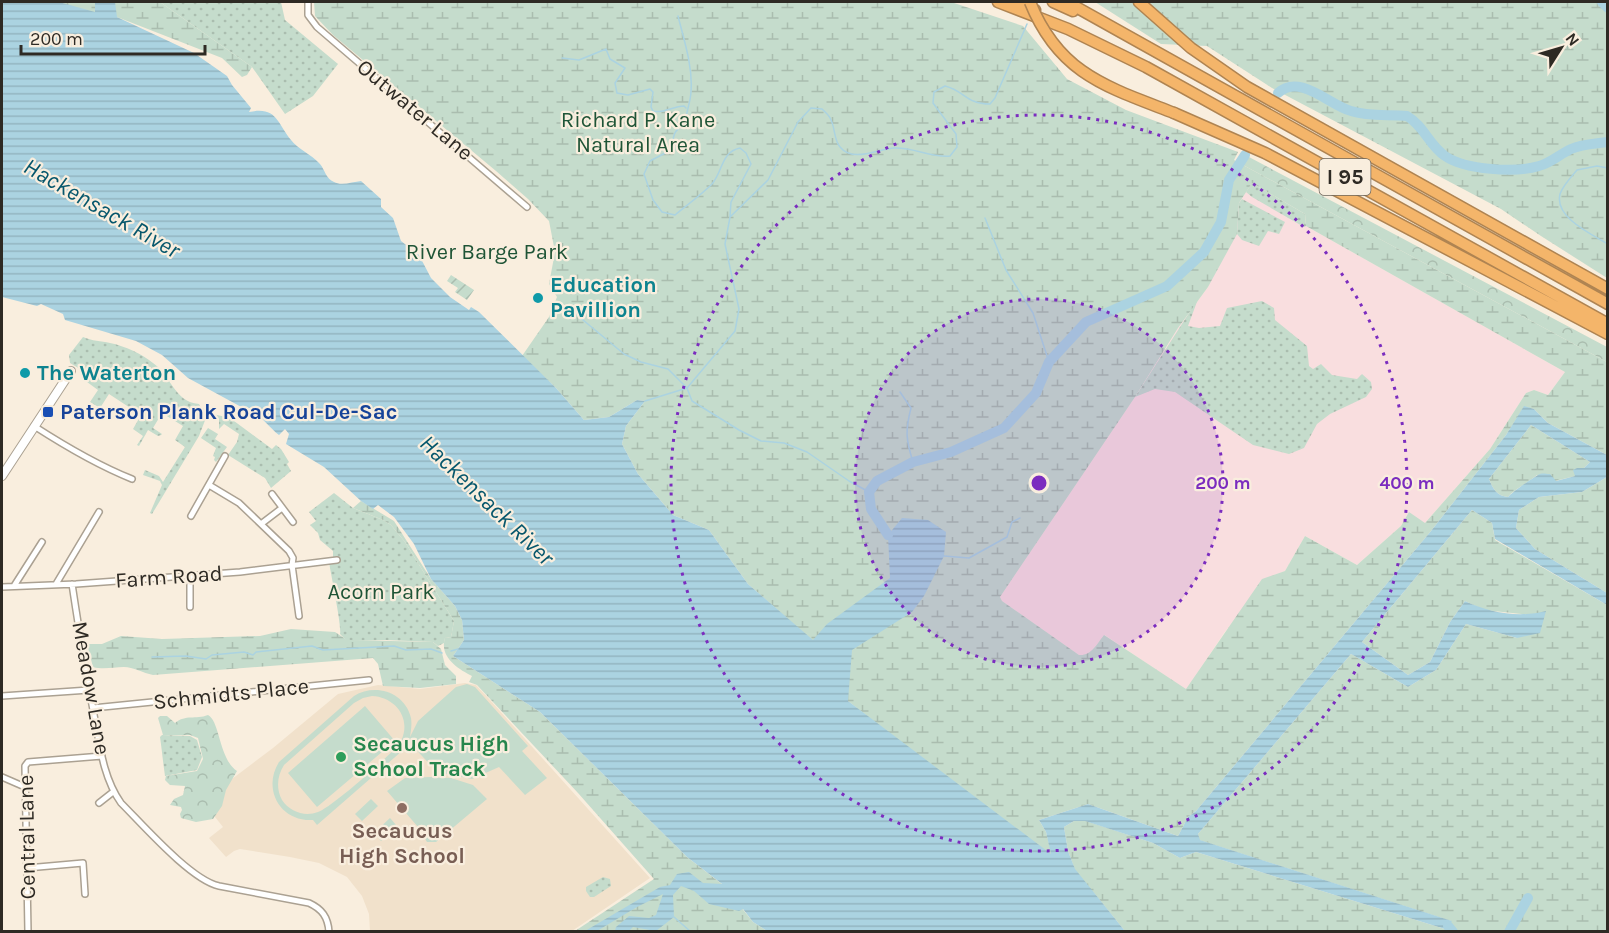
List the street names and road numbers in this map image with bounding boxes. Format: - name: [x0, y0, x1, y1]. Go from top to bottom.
- street label: Outwater Lane: [352, 54, 478, 166]
- road number: I 95: [1320, 159, 1370, 195]
- street label: Farm Road: [114, 560, 224, 594]
- street label: Meadow Lane: [66, 619, 116, 757]
- street label: Schmidts Place: [152, 673, 310, 715]
- street label: Central Lane: [13, 774, 41, 900]

